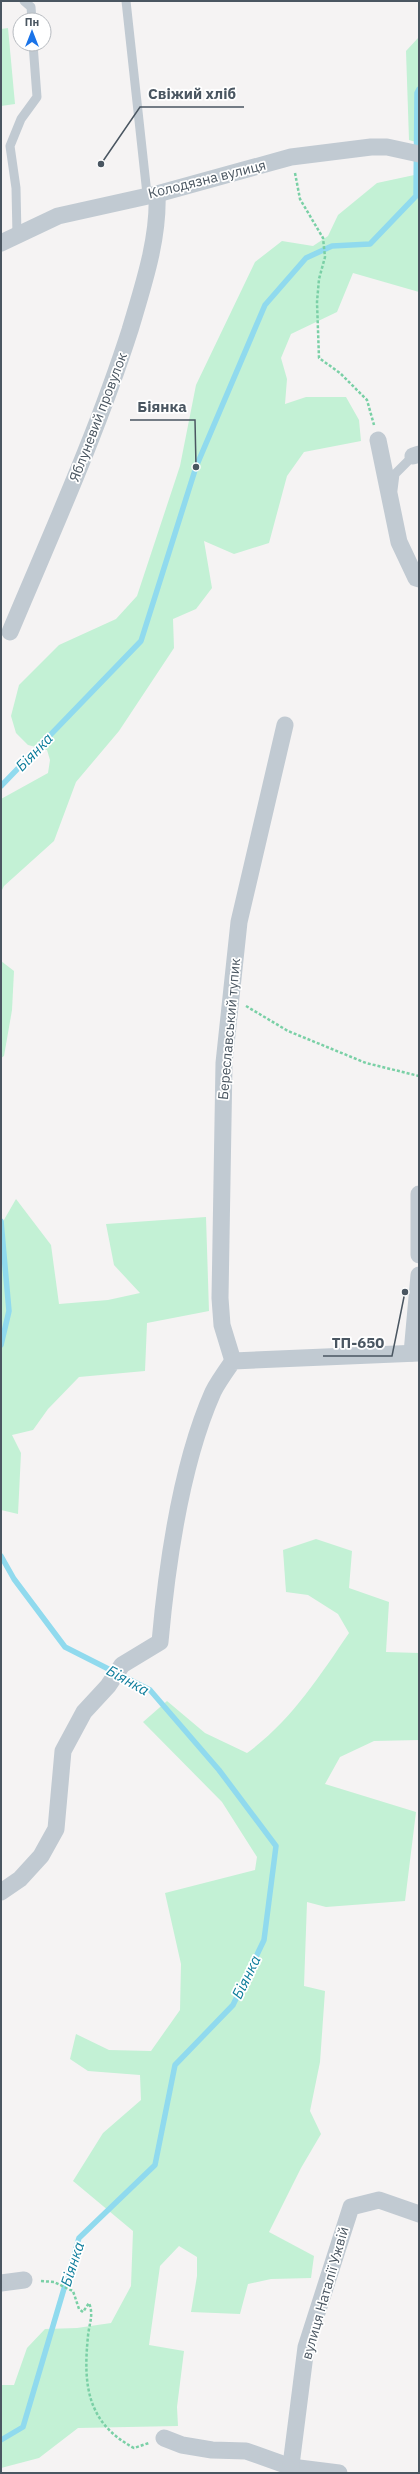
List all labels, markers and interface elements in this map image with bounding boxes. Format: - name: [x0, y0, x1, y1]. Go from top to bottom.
- north arrow: [12, 12, 52, 52]
- text: Пн: [25, 15, 39, 29]
- callout: Свіжий хліб: [140, 80, 244, 107]
- text: Свіжий хліб: [148, 84, 236, 103]
- street label: Колодязна вулиця: [146, 156, 268, 202]
- street label: Яблуневий провулок: [65, 350, 131, 484]
- callout: Біянка: [130, 393, 195, 420]
- text: Біянка: [137, 397, 187, 416]
- water label: Біянка: [11, 729, 57, 775]
- street label: Береславський тупик: [214, 957, 244, 1101]
- callout: ТП-650: [323, 1329, 392, 1356]
- text: ТП-650: [332, 1333, 384, 1352]
- water label: Біянка: [103, 1661, 153, 1700]
- water label: Біянка: [227, 1952, 265, 2002]
- street label: вулиця Наталії Ужвій: [297, 2224, 353, 2362]
- water label: Біянка: [56, 2239, 88, 2289]

